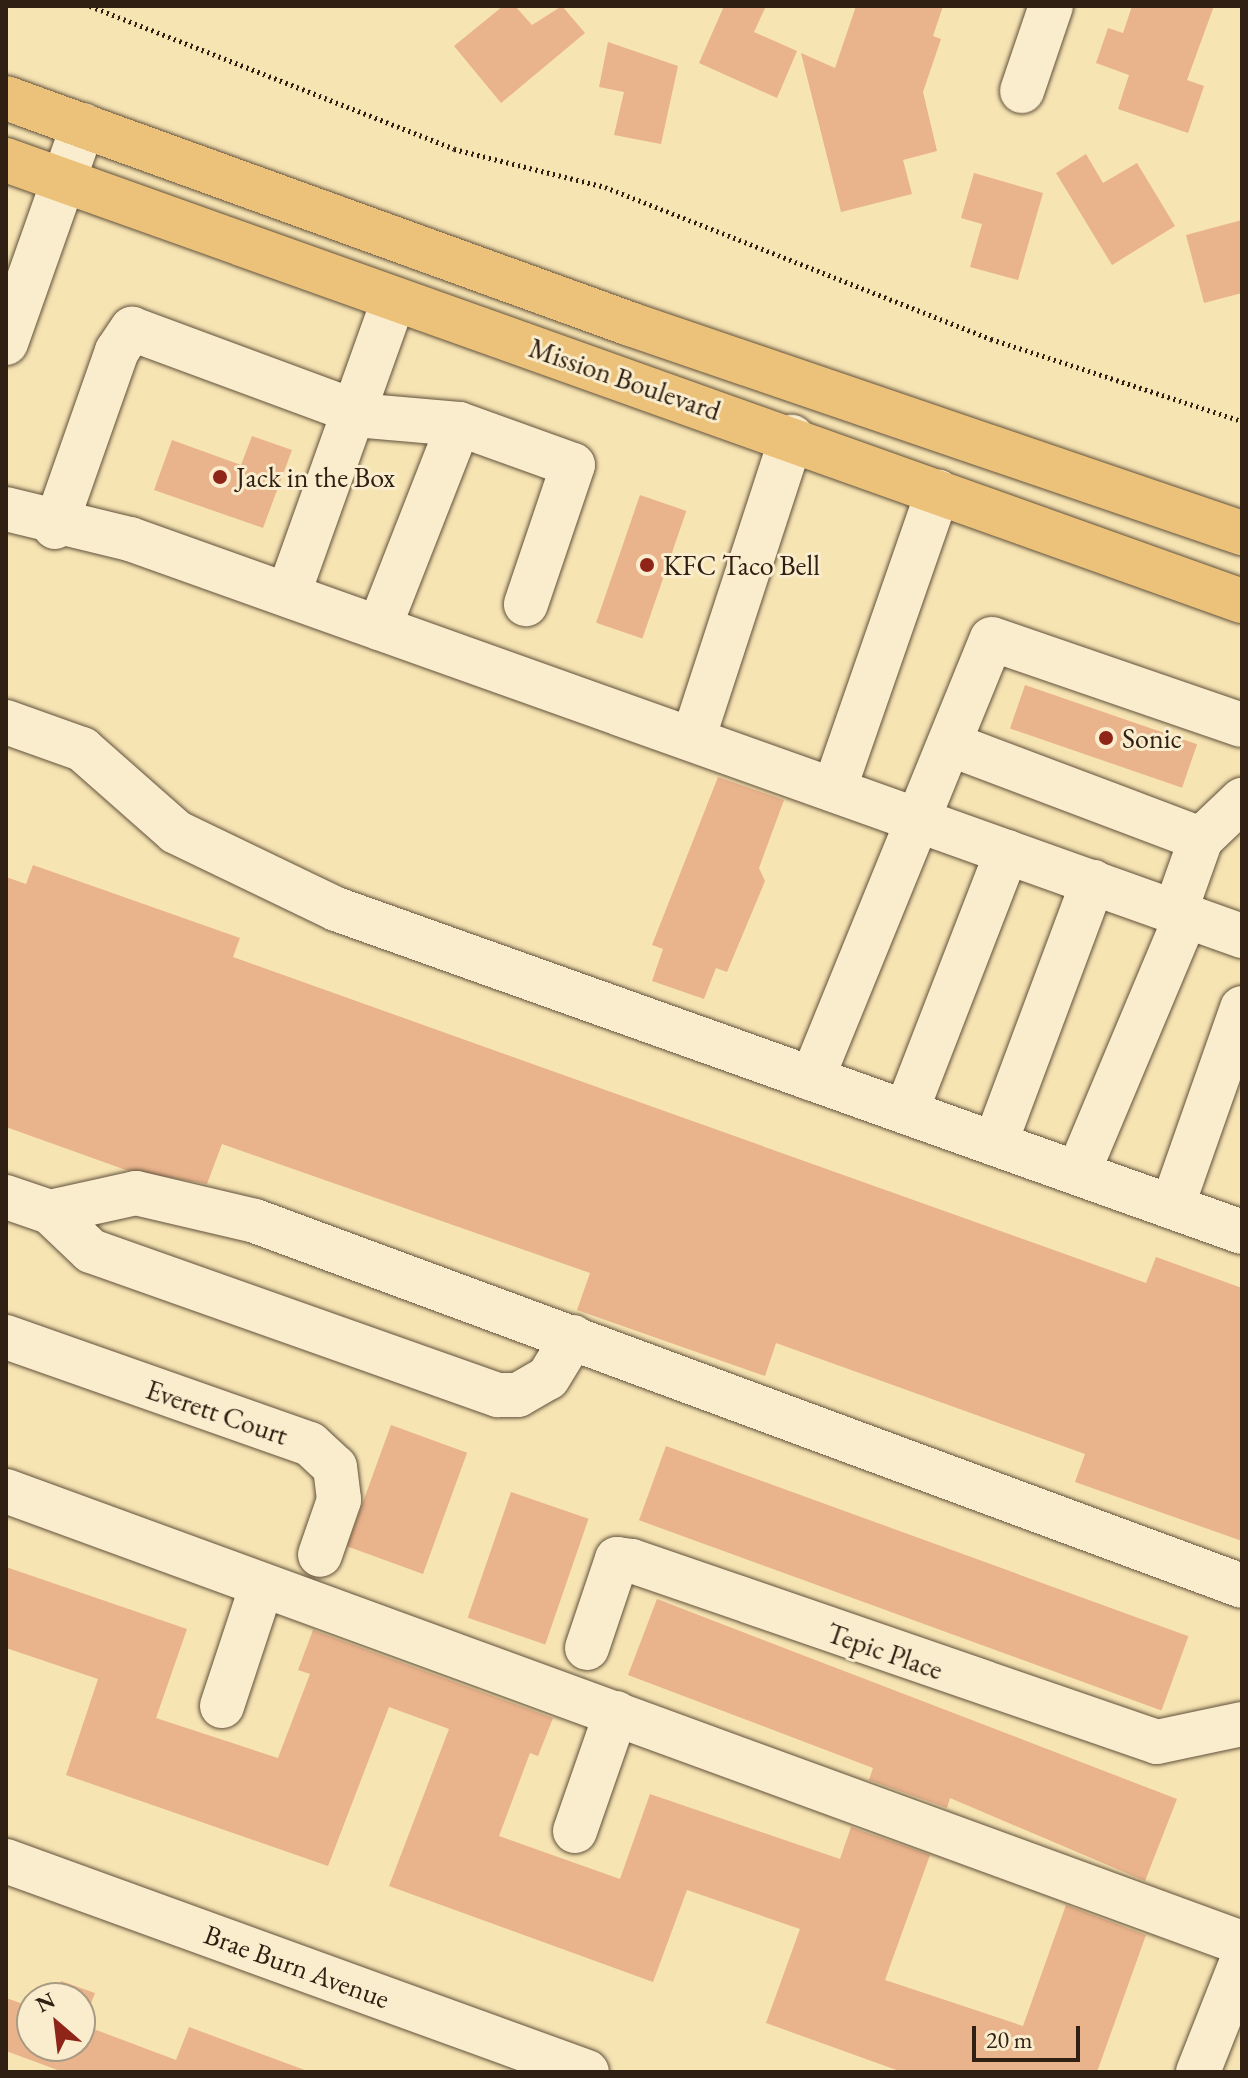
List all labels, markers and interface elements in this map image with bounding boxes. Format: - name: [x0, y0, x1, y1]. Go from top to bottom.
- street label: Mission Boulevard: [525, 330, 725, 428]
- place label: Jack in the Box: [236, 460, 395, 494]
- marker: Jack in the Box: [211, 468, 229, 486]
- place label: KFC Taco Bell: [663, 548, 820, 582]
- marker: KFC Taco Bell: [638, 556, 656, 574]
- place label: Sonic: [1122, 721, 1182, 755]
- marker: Sonic: [1097, 729, 1115, 747]
- street label: Everett Court: [142, 1372, 292, 1452]
- street label: Tepic Place: [823, 1616, 947, 1686]
- street label: Brae Burn Avenue: [200, 1917, 394, 2015]
- north arrow: [16, 1982, 96, 2062]
- text: N: [31, 1985, 60, 2019]
- scale bar: [976, 2010, 1084, 2060]
- text: 20 m: [986, 2024, 1033, 2055]

